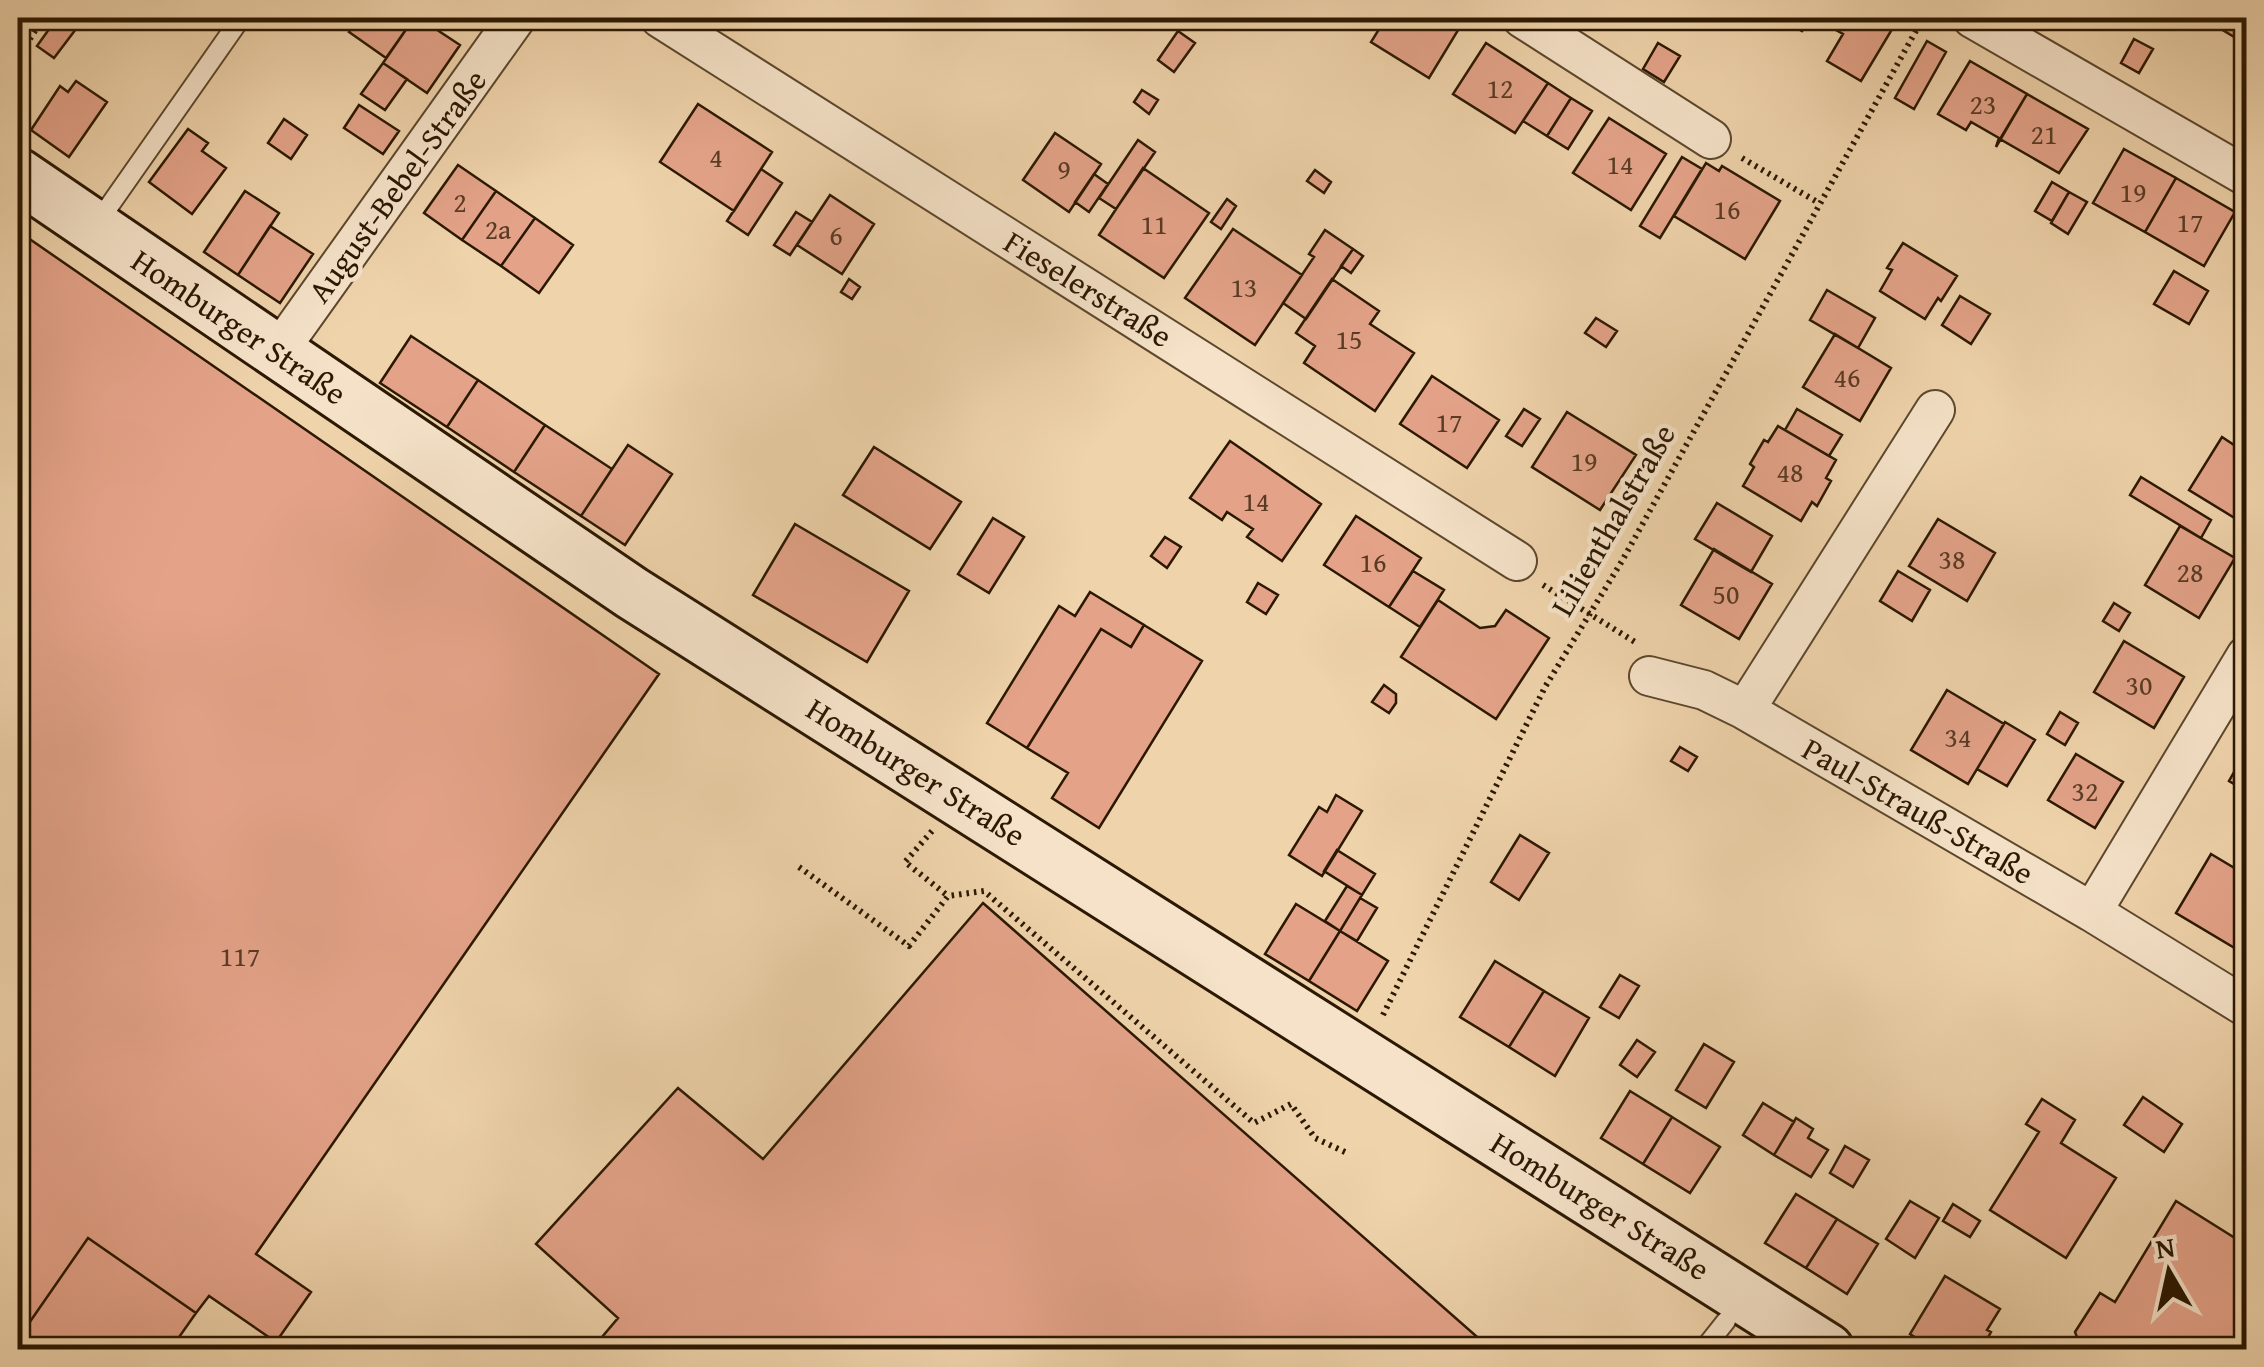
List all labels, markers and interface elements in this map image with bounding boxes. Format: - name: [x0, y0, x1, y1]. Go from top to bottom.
- street label: August-Bebel-Straße: [296, 59, 497, 312]
- house number: 12: [1487, 67, 1513, 108]
- house number: 23: [1970, 83, 1996, 124]
- house number: 21: [2031, 113, 2057, 154]
- house number: 4: [709, 136, 723, 177]
- house number: 14: [1607, 143, 1633, 184]
- house number: 9: [1057, 148, 1071, 189]
- house number: 19: [2120, 171, 2146, 212]
- house number: 2: [453, 181, 467, 222]
- house number: 16: [1714, 188, 1740, 229]
- house number: 17: [2177, 201, 2203, 242]
- house number: 11: [1141, 203, 1167, 244]
- house number: 2a: [485, 208, 512, 249]
- house number: 6: [829, 214, 843, 255]
- street label: Fieselerstraße: [995, 218, 1181, 359]
- street label: Homburger Straße: [122, 237, 356, 416]
- house number: 13: [1231, 266, 1257, 307]
- house number: 15: [1336, 318, 1362, 359]
- house number: 46: [1834, 356, 1860, 397]
- house number: 17: [1436, 401, 1462, 442]
- street label: Lilienthalstraße: [1539, 415, 1687, 624]
- house number: 19: [1571, 440, 1597, 481]
- house number: 48: [1777, 451, 1803, 492]
- house number: 14: [1243, 480, 1269, 521]
- house number: 38: [1939, 538, 1965, 579]
- house number: 16: [1360, 541, 1386, 582]
- house number: 28: [2177, 551, 2203, 592]
- house number: 50: [1713, 573, 1739, 614]
- house number: 30: [2126, 664, 2152, 705]
- street label: Homburger Straße: [798, 685, 1035, 858]
- house number: 34: [1945, 716, 1971, 757]
- street label: Paul-Strauß-Straße: [1794, 725, 2043, 896]
- house number: 32: [2072, 770, 2098, 811]
- house number: 117: [220, 935, 260, 976]
- street label: Homburger Straße: [1482, 1119, 1719, 1292]
- north arrow: [2119, 1222, 2219, 1322]
- text: N: [2153, 1225, 2178, 1269]

